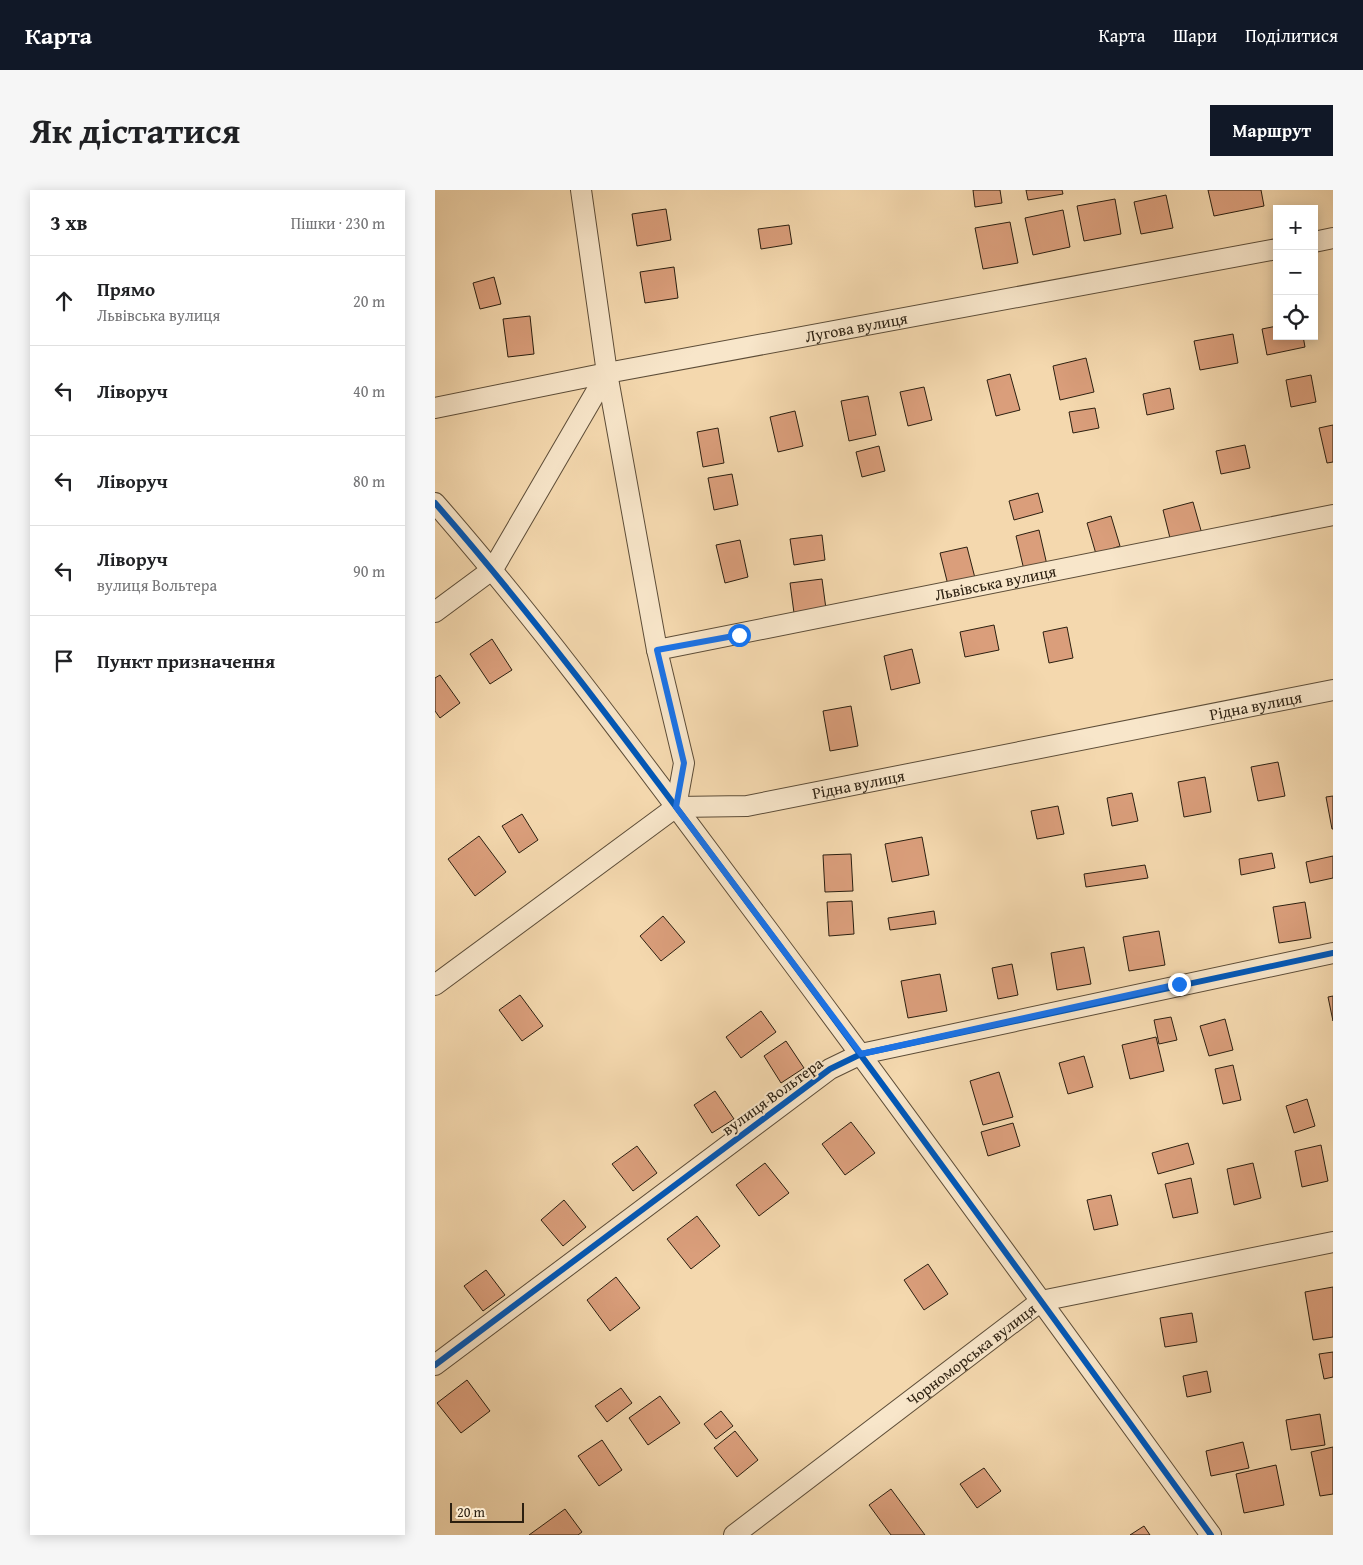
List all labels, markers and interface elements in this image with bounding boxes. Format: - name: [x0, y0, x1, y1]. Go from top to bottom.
- text: Карта: [25, 18, 92, 53]
- text: Карта: [1099, 22, 1145, 49]
- text: Шари: [1173, 22, 1217, 49]
- text: Поділитися: [1245, 22, 1338, 49]
- text: Як дістатися: [30, 105, 240, 156]
- button: Маршрут: [1210, 105, 1333, 156]
- map controls: [1273, 205, 1318, 340]
- button: +: [1273, 205, 1318, 250]
- text: 3 хв: [50, 207, 88, 238]
- text: Пішки · 230 m: [291, 211, 385, 235]
- button: −: [1273, 250, 1318, 295]
- text: Прямо: [97, 275, 155, 303]
- icon: ahead: [50, 287, 78, 315]
- text: 20 m: [353, 289, 385, 313]
- button: locate: [1273, 295, 1318, 340]
- text: Львівська вулиця: [97, 303, 220, 327]
- street label: Лугова вулиця: [803, 306, 909, 348]
- icon: left: [50, 377, 78, 405]
- text: Ліворуч: [97, 377, 168, 405]
- text: 40 m: [353, 379, 385, 403]
- icon: left: [50, 467, 78, 495]
- text: Ліворуч: [97, 467, 168, 495]
- text: 80 m: [353, 469, 385, 493]
- text: Ліворуч: [97, 545, 168, 573]
- icon: left: [50, 557, 78, 585]
- text: 90 m: [353, 559, 385, 583]
- street label: Львівська вулиця: [932, 559, 1058, 606]
- text: вулиця Вольтера: [97, 573, 217, 597]
- route start: [728, 624, 751, 647]
- icon: arrive: [50, 647, 78, 675]
- text: Пункт призначення: [97, 647, 275, 675]
- street label: Рідна вулиця: [1207, 684, 1304, 726]
- street label: Рідна вулиця: [810, 763, 907, 805]
- route end: [1168, 973, 1191, 996]
- street label: вулиця Вольтера: [716, 1051, 828, 1141]
- street label: Чорноморська вулиця: [901, 1297, 1041, 1412]
- scale bar: [450, 1500, 524, 1523]
- text: 20 m: [457, 1502, 485, 1522]

